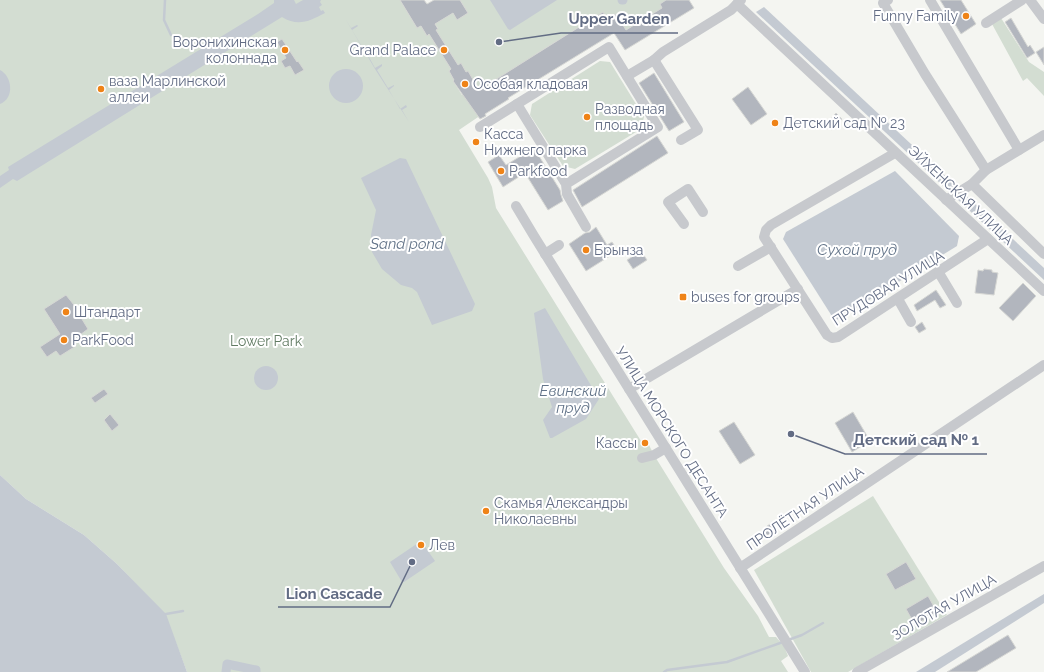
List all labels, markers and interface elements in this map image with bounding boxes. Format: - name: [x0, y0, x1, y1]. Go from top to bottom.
- callout: Upper Garden: [561, 6, 678, 33]
- place label: Funny Family: [873, 8, 958, 24]
- text: Upper Garden: [568, 10, 670, 28]
- marker: Funny Family: [961, 11, 971, 21]
- place label: Воронихинская колоннада: [173, 34, 277, 66]
- place label: Grand Palace: [349, 42, 436, 58]
- marker: Воронихинская колоннада: [280, 45, 290, 55]
- marker: Grand Palace: [439, 45, 449, 55]
- place label: ваза Марлинской аллеи: [109, 73, 226, 105]
- place label: Особая кладовая: [473, 76, 588, 92]
- marker: Особая кладовая: [460, 79, 470, 89]
- marker: ваза Марлинской аллеи: [96, 84, 106, 94]
- place label: Разводная площадь: [595, 101, 665, 133]
- marker: Разводная площадь: [582, 112, 592, 122]
- place label: Детский сад № 23: [783, 115, 905, 131]
- marker: Детский сад № 23: [770, 118, 780, 128]
- place label: Касса Нижнего парка: [484, 126, 587, 158]
- marker: Касса Нижнего парка: [471, 137, 481, 147]
- street label: ЭЙХЕНСКАЯ УЛИЦА: [905, 141, 1018, 248]
- place label: Parkfood: [509, 163, 567, 179]
- marker: Parkfood: [496, 166, 506, 176]
- water label: Sand pond: [369, 235, 445, 253]
- water label: Сухой пруд: [817, 241, 897, 259]
- place label: Брынза: [594, 242, 644, 258]
- marker: Брынза: [581, 245, 591, 255]
- street label: ПРУДОВАЯ УЛИЦА: [829, 247, 947, 329]
- place label: buses for groups: [691, 289, 800, 305]
- marker: buses for groups: [678, 292, 688, 302]
- place label: Штандарт: [74, 304, 141, 320]
- marker: Штандарт: [61, 307, 71, 317]
- place label: ParkFood: [72, 332, 134, 348]
- park label: Lower Park: [230, 333, 303, 349]
- marker: ParkFood: [59, 335, 69, 345]
- street label: УЛИЦА МОРСКОГО ДЕСАНТА: [613, 344, 732, 521]
- water label: Евинский пруд: [540, 382, 607, 417]
- callout: Детский сад № 1: [845, 427, 987, 454]
- text: Детский сад № 1: [853, 431, 979, 449]
- place label: Кассы: [596, 435, 637, 451]
- marker: Кассы: [640, 438, 650, 448]
- street label: ПРОЛЁТНАЯ УЛИЦА: [742, 461, 867, 553]
- place label: Скамья Александры Николаевны: [494, 495, 628, 527]
- marker: Скамья Александры Николаевны: [481, 506, 491, 516]
- place label: Лев: [429, 537, 455, 553]
- marker: Лев: [416, 540, 426, 550]
- street label: ЗОЛОТАЯ УЛИЦА: [889, 571, 999, 643]
- callout: Lion Cascade: [278, 580, 390, 607]
- text: Lion Cascade: [286, 585, 382, 603]

